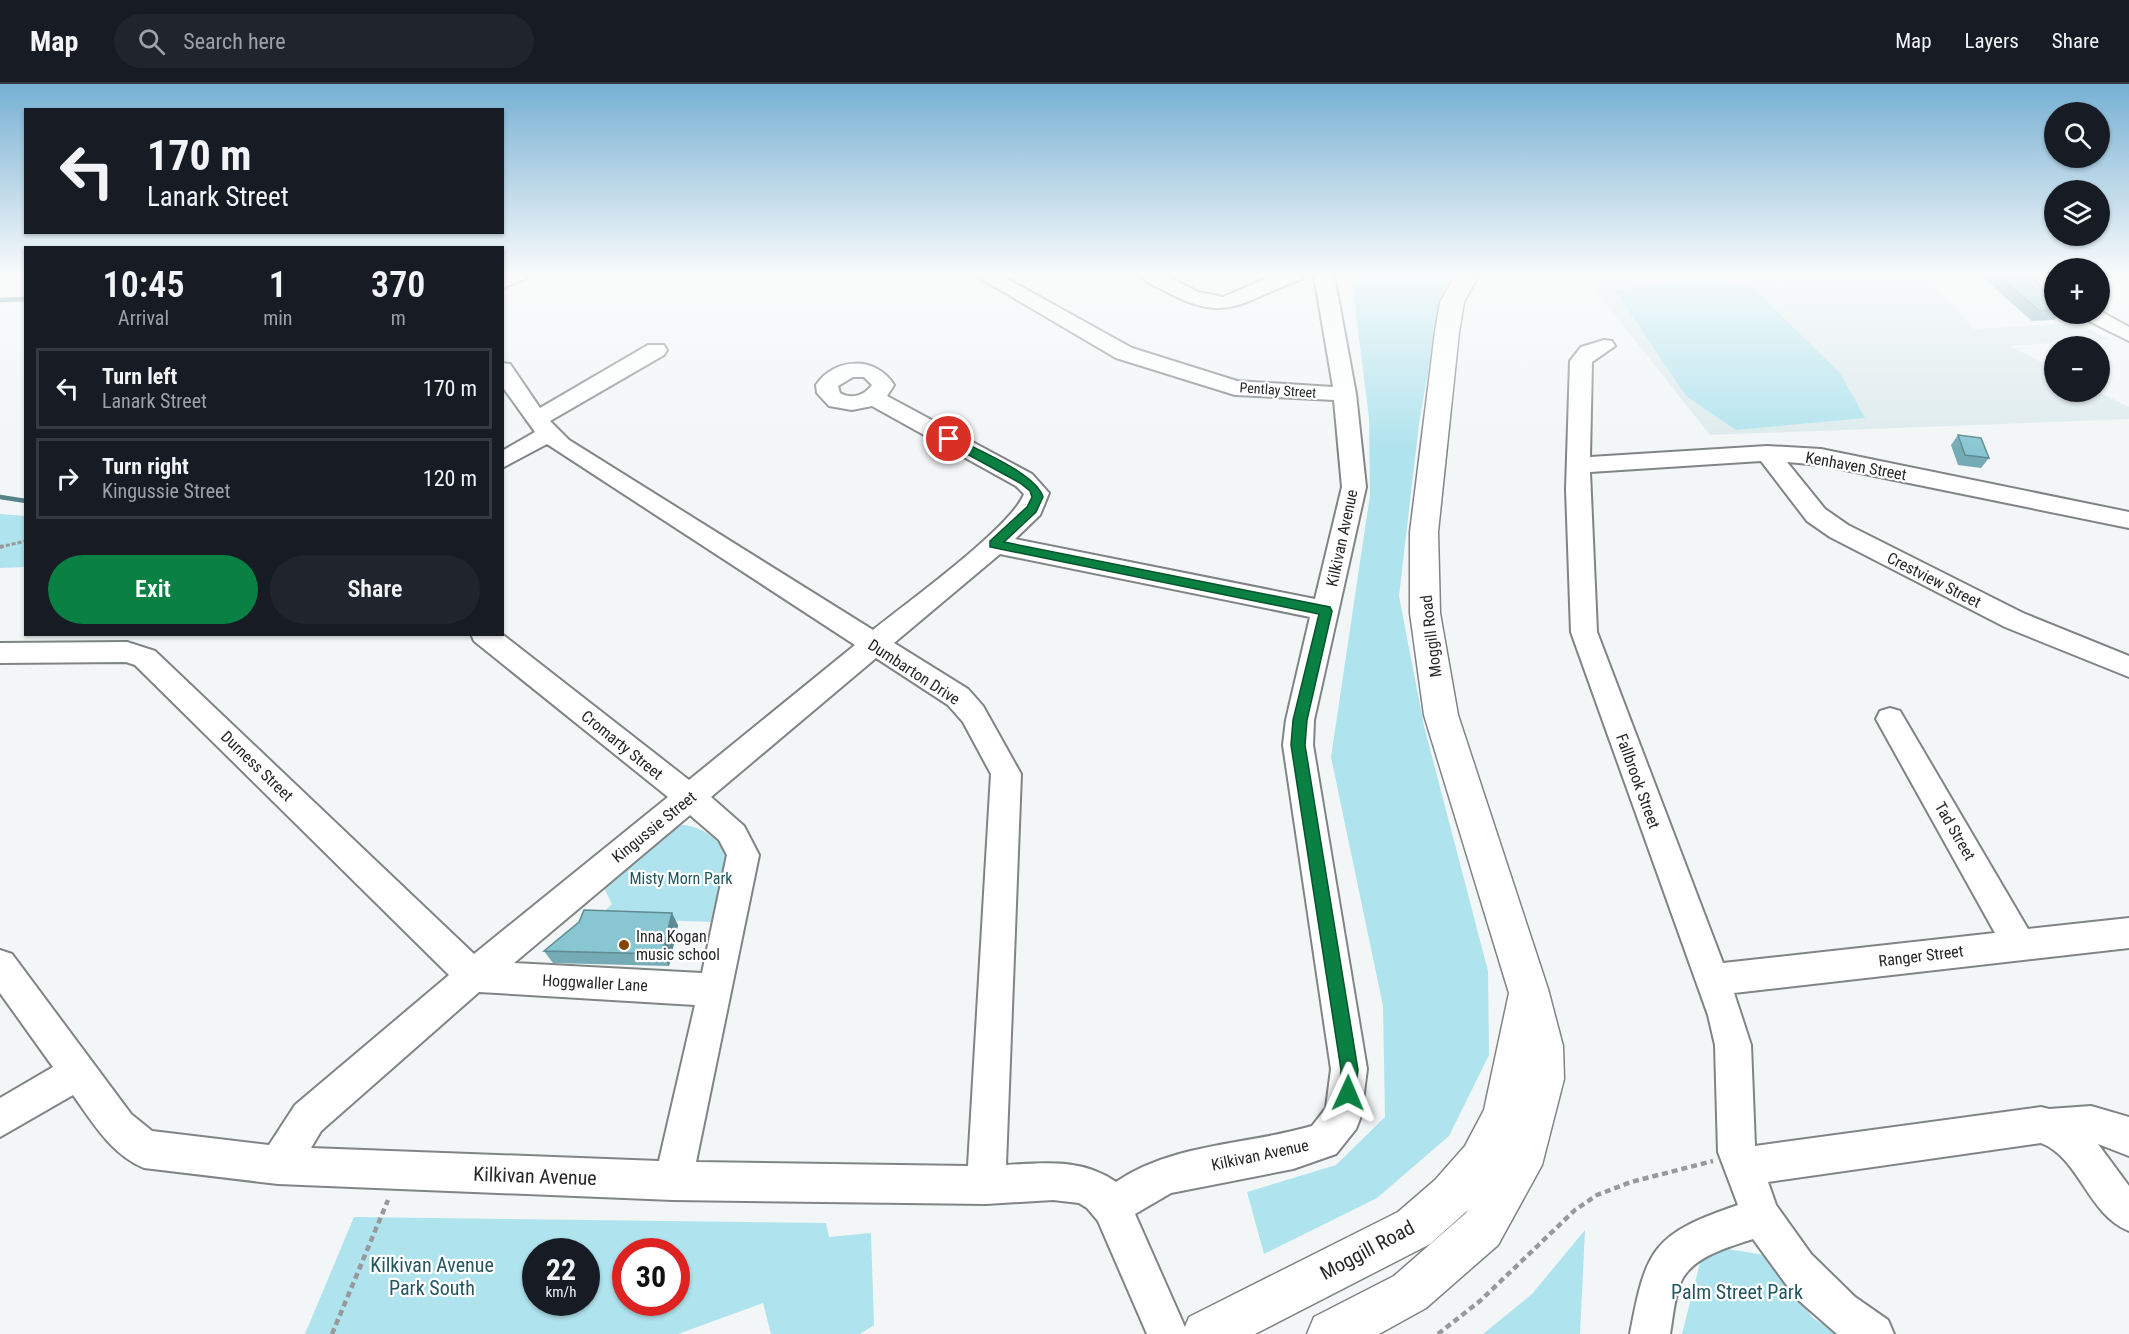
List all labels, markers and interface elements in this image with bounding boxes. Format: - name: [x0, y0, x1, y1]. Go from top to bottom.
- search box: [114, 14, 534, 68]
- text: Map: [30, 25, 78, 58]
- icon: search: [135, 25, 168, 58]
- text: Search here: [183, 29, 286, 54]
- text: Map: [1895, 29, 1932, 53]
- text: Layers: [1965, 29, 2019, 53]
- text: Share: [2052, 29, 2099, 53]
- map controls: [2044, 102, 2110, 402]
- button: search: [2044, 102, 2110, 168]
- text: 170 m: [147, 131, 252, 180]
- icon: left: [48, 132, 126, 210]
- button: layers: [2044, 180, 2110, 246]
- text: Lanark Street: [147, 181, 289, 213]
- button: +: [2044, 258, 2110, 324]
- text: 10:45: [103, 264, 185, 306]
- text: 1: [269, 264, 287, 306]
- text: 370: [371, 264, 425, 306]
- text: Arrival: [118, 306, 169, 330]
- text: min: [263, 306, 292, 330]
- text: m: [391, 306, 406, 330]
- button: −: [2044, 336, 2110, 402]
- text: Turn left: [102, 364, 177, 389]
- icon: left: [51, 372, 84, 405]
- text: 170 m: [423, 376, 477, 401]
- street label: Pentlay Street: [1239, 379, 1317, 401]
- text: Lanark Street: [102, 389, 207, 413]
- pin: [923, 413, 974, 464]
- icon: arrive: [932, 422, 965, 455]
- street label: Kenhaven Street: [1804, 448, 1908, 484]
- text: Turn right: [102, 454, 189, 479]
- icon: right: [51, 462, 84, 495]
- text: 120 m: [423, 466, 477, 491]
- text: Kingussie Street: [102, 479, 230, 503]
- street label: Kilkivan Avenue: [1322, 488, 1362, 588]
- street label: Crestview Street: [1884, 548, 1984, 612]
- button: Exit: [48, 555, 258, 624]
- button: Share: [270, 555, 480, 624]
- street label: Moggill Road: [1417, 594, 1445, 678]
- street label: Dumbarton Drive: [865, 635, 963, 709]
- street label: Cromarty Street: [577, 706, 667, 784]
- street label: Durness Street: [217, 727, 297, 805]
- street label: Fallbrook Street: [1612, 731, 1664, 831]
- street label: Kingussie Street: [608, 787, 700, 867]
- street label: Tad Street: [1931, 798, 1979, 864]
- park label: Misty Morn Park: [629, 869, 733, 888]
- place label: Inna Kogan music school: [636, 927, 720, 964]
- marker: Inna Kogan music school: [617, 938, 631, 952]
- street label: Ranger Street: [1877, 941, 1965, 971]
- street label: Hoggwaller Lane: [542, 971, 648, 995]
- position arrow: [1316, 1061, 1380, 1125]
- street label: Kilkivan Avenue: [1210, 1135, 1310, 1175]
- street label: Kilkivan Avenue: [473, 1162, 597, 1190]
- street label: Moggill Road: [1316, 1215, 1418, 1285]
- speed limit sign: 30: [612, 1238, 690, 1316]
- text: 22: [546, 1252, 576, 1287]
- park label: Kilkivan Avenue Park South: [370, 1253, 494, 1300]
- park label: Palm Street Park: [1671, 1280, 1803, 1304]
- text: km/h: [546, 1283, 576, 1301]

